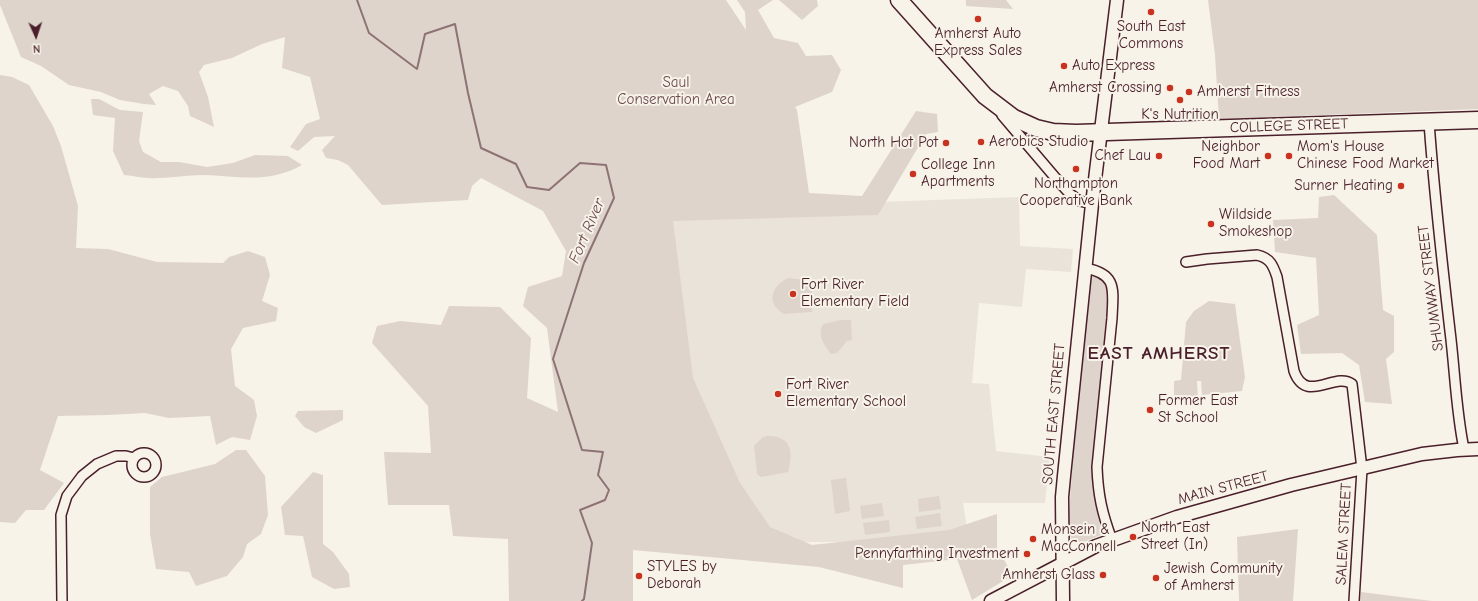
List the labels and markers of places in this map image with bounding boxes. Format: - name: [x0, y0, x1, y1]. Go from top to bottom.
- marker: South East Commons: [1146, 7, 1156, 17]
- marker: Amherst Auto Express Sales: [973, 14, 983, 24]
- place label: South East Commons: [1117, 18, 1185, 53]
- place label: Amherst Auto Express Sales: [934, 25, 1022, 60]
- place label: Auto Express: [1072, 57, 1155, 75]
- marker: Auto Express: [1059, 61, 1069, 71]
- place label: Amherst Crossing: [1049, 79, 1162, 97]
- marker: Amherst Crossing: [1165, 83, 1175, 93]
- place label: Amherst Fitness: [1197, 83, 1300, 101]
- marker: Amherst Fitness: [1184, 87, 1194, 97]
- marker: K's Nutrition: [1175, 95, 1185, 105]
- place label: K's Nutrition: [1141, 106, 1219, 124]
- place label: Aerobics Studio: [989, 133, 1088, 151]
- place label: North Hot Pot: [849, 134, 938, 152]
- marker: Aerobics Studio: [976, 137, 986, 147]
- marker: North Hot Pot: [941, 138, 951, 148]
- place label: Neighbor Food Mart: [1193, 138, 1260, 173]
- place label: Mom's House Chinese Food Market: [1297, 138, 1434, 173]
- place label: Chef Lau: [1094, 147, 1151, 165]
- marker: Chef Lau: [1154, 151, 1164, 161]
- marker: Neighbor Food Mart: [1263, 151, 1273, 161]
- marker: Mom's House Chinese Food Market: [1284, 151, 1294, 161]
- place label: College Inn Apartments: [921, 156, 995, 191]
- marker: Northampton Cooperative Bank: [1071, 164, 1081, 174]
- marker: College Inn Apartments: [908, 169, 918, 179]
- place label: Northampton Cooperative Bank: [1020, 175, 1132, 210]
- place label: Surner Heating: [1294, 177, 1393, 195]
- marker: Surner Heating: [1396, 181, 1406, 191]
- place label: Wildside Smokeshop: [1219, 206, 1292, 241]
- marker: Wildside Smokeshop: [1206, 219, 1216, 229]
- place label: Fort River Elementary Field: [801, 276, 909, 311]
- marker: Fort River Elementary Field: [788, 289, 798, 299]
- place label: Fort River Elementary School: [786, 376, 906, 411]
- marker: Fort River Elementary School: [773, 389, 783, 399]
- place label: Former East St School: [1158, 392, 1238, 427]
- marker: Former East St School: [1145, 405, 1155, 415]
- place label: North East Street (In): [1141, 519, 1209, 554]
- place label: Monsein & MacConnell: [1041, 521, 1116, 556]
- marker: North East Street (In): [1128, 532, 1138, 542]
- marker: Monsein & MacConnell: [1028, 534, 1038, 544]
- place label: Pennyfarthing Investment: [855, 545, 1019, 563]
- marker: Pennyfarthing Investment: [1022, 549, 1032, 559]
- place label: STYLES by Deborah: [647, 558, 717, 593]
- place label: Jewish Community of Amherst: [1164, 560, 1282, 595]
- place label: Amherst Glass: [1003, 566, 1095, 584]
- marker: Amherst Glass: [1098, 570, 1108, 580]
- marker: STYLES by Deborah: [634, 571, 644, 581]
- marker: Jewish Community of Amherst: [1151, 573, 1161, 583]

